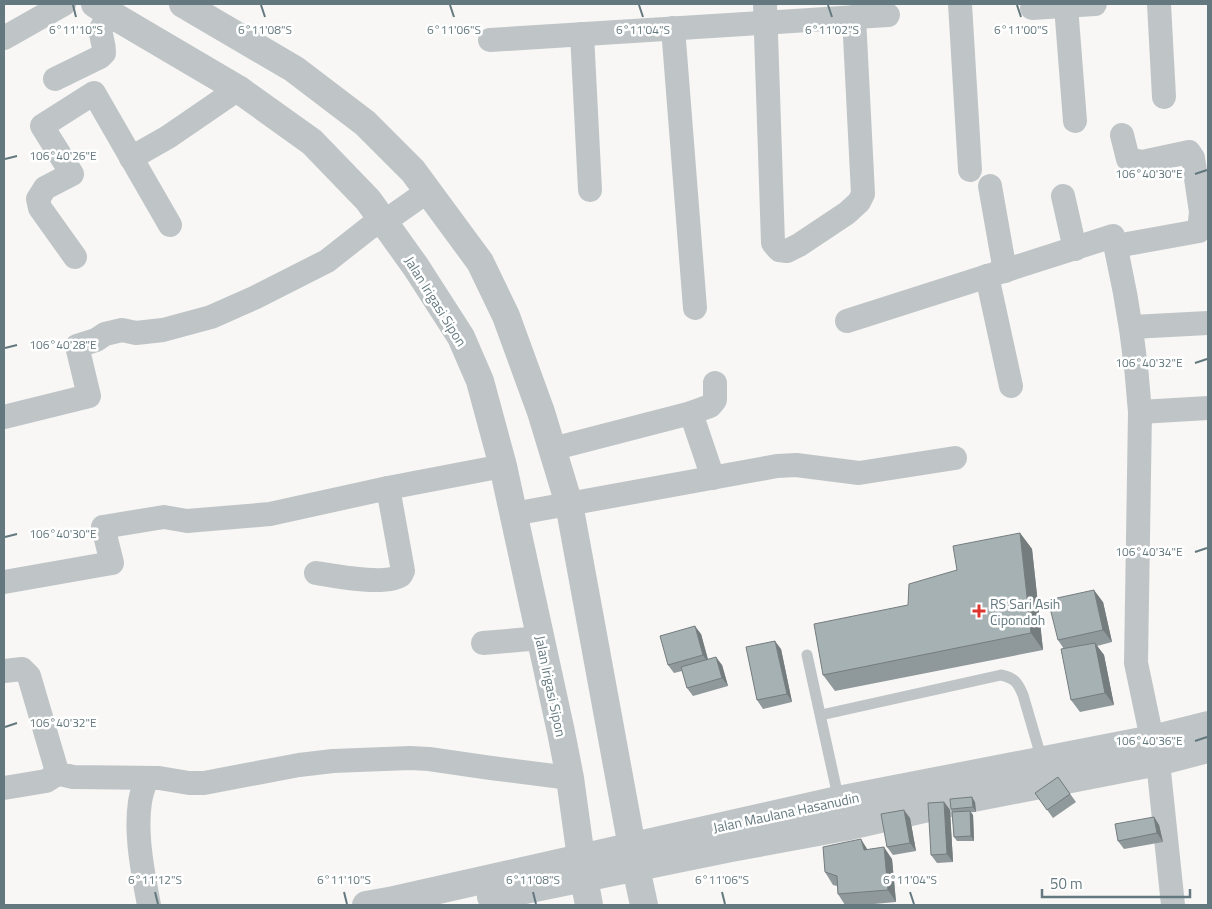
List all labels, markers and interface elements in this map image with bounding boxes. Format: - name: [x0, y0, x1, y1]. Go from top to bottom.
- text: 6°11'10"S: [49, 20, 103, 39]
- text: 6°11'08"S: [238, 20, 292, 39]
- text: 6°11'06"S: [427, 20, 481, 39]
- text: 6°11'04"S: [616, 20, 670, 39]
- text: 6°11'02"S: [805, 20, 859, 39]
- text: 6°11'00"S: [994, 20, 1048, 39]
- text: 106°40'26"E: [29, 146, 97, 165]
- text: 106°40'30"E: [1115, 164, 1183, 183]
- street label: Jalan Irigasi Sipon: [400, 252, 472, 350]
- text: 106°40'28"E: [29, 335, 97, 354]
- text: 106°40'32"E: [1115, 353, 1183, 372]
- text: 106°40'30"E: [29, 524, 97, 543]
- text: 106°40'34"E: [1115, 542, 1183, 561]
- place label: RS Sari Asih Cipondoh: [990, 593, 1060, 630]
- marker: RS Sari Asih Cipondoh: [972, 604, 986, 618]
- street label: Jalan Irigasi Sipon: [530, 633, 572, 739]
- text: 106°40'32"E: [29, 713, 97, 732]
- text: 106°40'36"E: [1115, 731, 1183, 750]
- street label: Jalan Maulana Hasanudin: [711, 786, 861, 838]
- scale bar: [1042, 866, 1190, 898]
- text: 6°11'12"S: [128, 870, 182, 889]
- text: 6°11'10"S: [317, 870, 371, 889]
- text: 6°11'08"S: [506, 870, 560, 889]
- text: 6°11'06"S: [695, 870, 749, 889]
- text: 6°11'04"S: [883, 870, 937, 889]
- text: 50 m: [1050, 872, 1083, 895]

